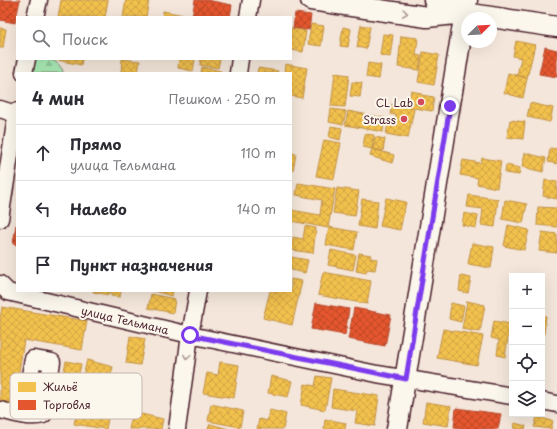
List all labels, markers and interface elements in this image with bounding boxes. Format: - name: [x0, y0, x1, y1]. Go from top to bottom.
- one-way arrow: [402, 8, 408, 17]
- north arrow: [461, 12, 497, 48]
- search box: [16, 16, 292, 60]
- icon: search: [30, 27, 52, 49]
- text: Поиск: [62, 27, 108, 50]
- text: 4 мин: [32, 85, 85, 111]
- text: Пешком · 250 m: [169, 89, 276, 108]
- place label: CL Lab: [376, 94, 413, 111]
- marker: CL Lab: [416, 97, 426, 107]
- route end: [441, 97, 459, 115]
- place label: Strass: [363, 111, 396, 128]
- marker: Strass: [399, 114, 409, 124]
- text: Прямо: [70, 132, 121, 155]
- icon: ahead: [32, 142, 54, 164]
- text: 110 m: [241, 143, 276, 162]
- text: улица Тельмана: [70, 155, 176, 174]
- text: Налево: [70, 197, 127, 220]
- icon: left: [32, 198, 54, 220]
- text: 140 m: [237, 199, 276, 218]
- text: Пункт назначения: [70, 253, 213, 276]
- icon: arrive: [32, 254, 54, 276]
- map controls: [509, 273, 545, 417]
- button: +: [509, 273, 545, 309]
- street label: улица Тельмана: [80, 302, 171, 338]
- button: −: [509, 309, 545, 345]
- route start: [181, 326, 199, 344]
- button: locate: [509, 345, 545, 381]
- one-way arrow: [183, 354, 192, 360]
- legend: [10, 373, 142, 419]
- text: Жильё: [42, 378, 78, 395]
- button: layers: [509, 381, 545, 417]
- text: Торговля: [43, 396, 91, 413]

